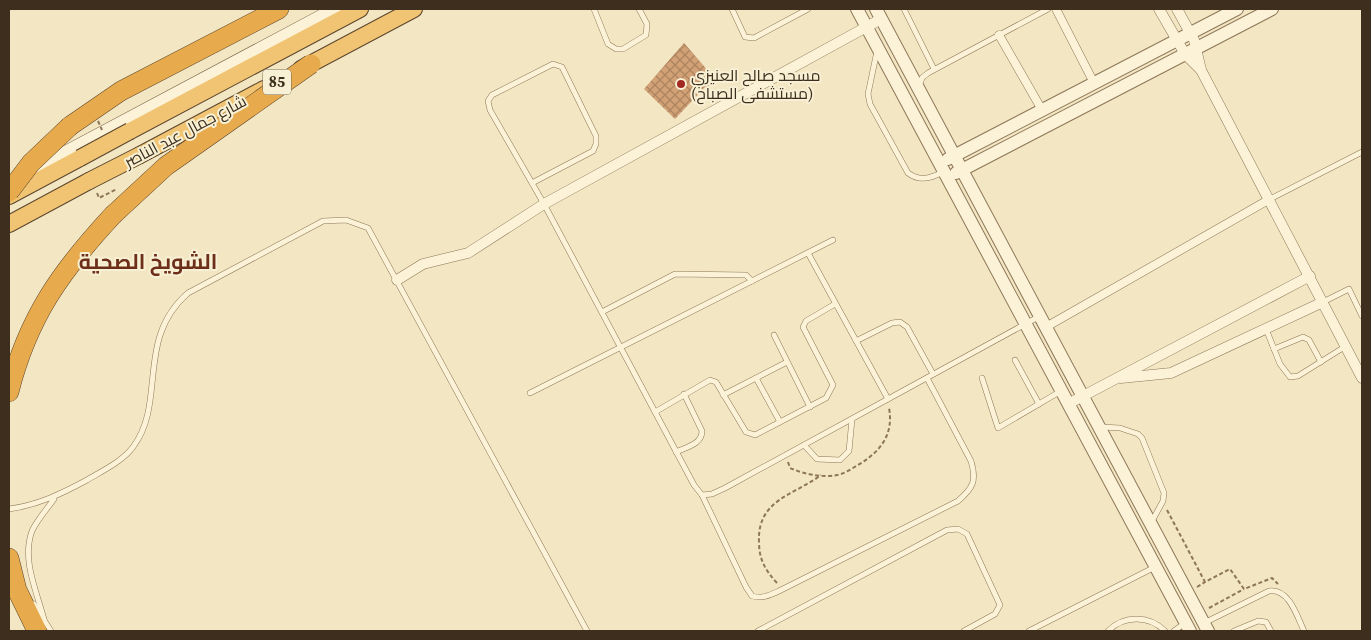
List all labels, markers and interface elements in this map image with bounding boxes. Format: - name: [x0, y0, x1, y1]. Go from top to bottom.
- place label: مسجد صالح العنيزي (مستشفى الصباح): [691, 64, 820, 105]
- road number: 85: [263, 70, 291, 94]
- marker: مسجد صالح العنيزي (مستشفى الصباح): [675, 78, 687, 90]
- street label: شارع جمال عبد الناصر: [119, 89, 250, 174]
- district label: الشويخ الصحية: [79, 247, 217, 276]

